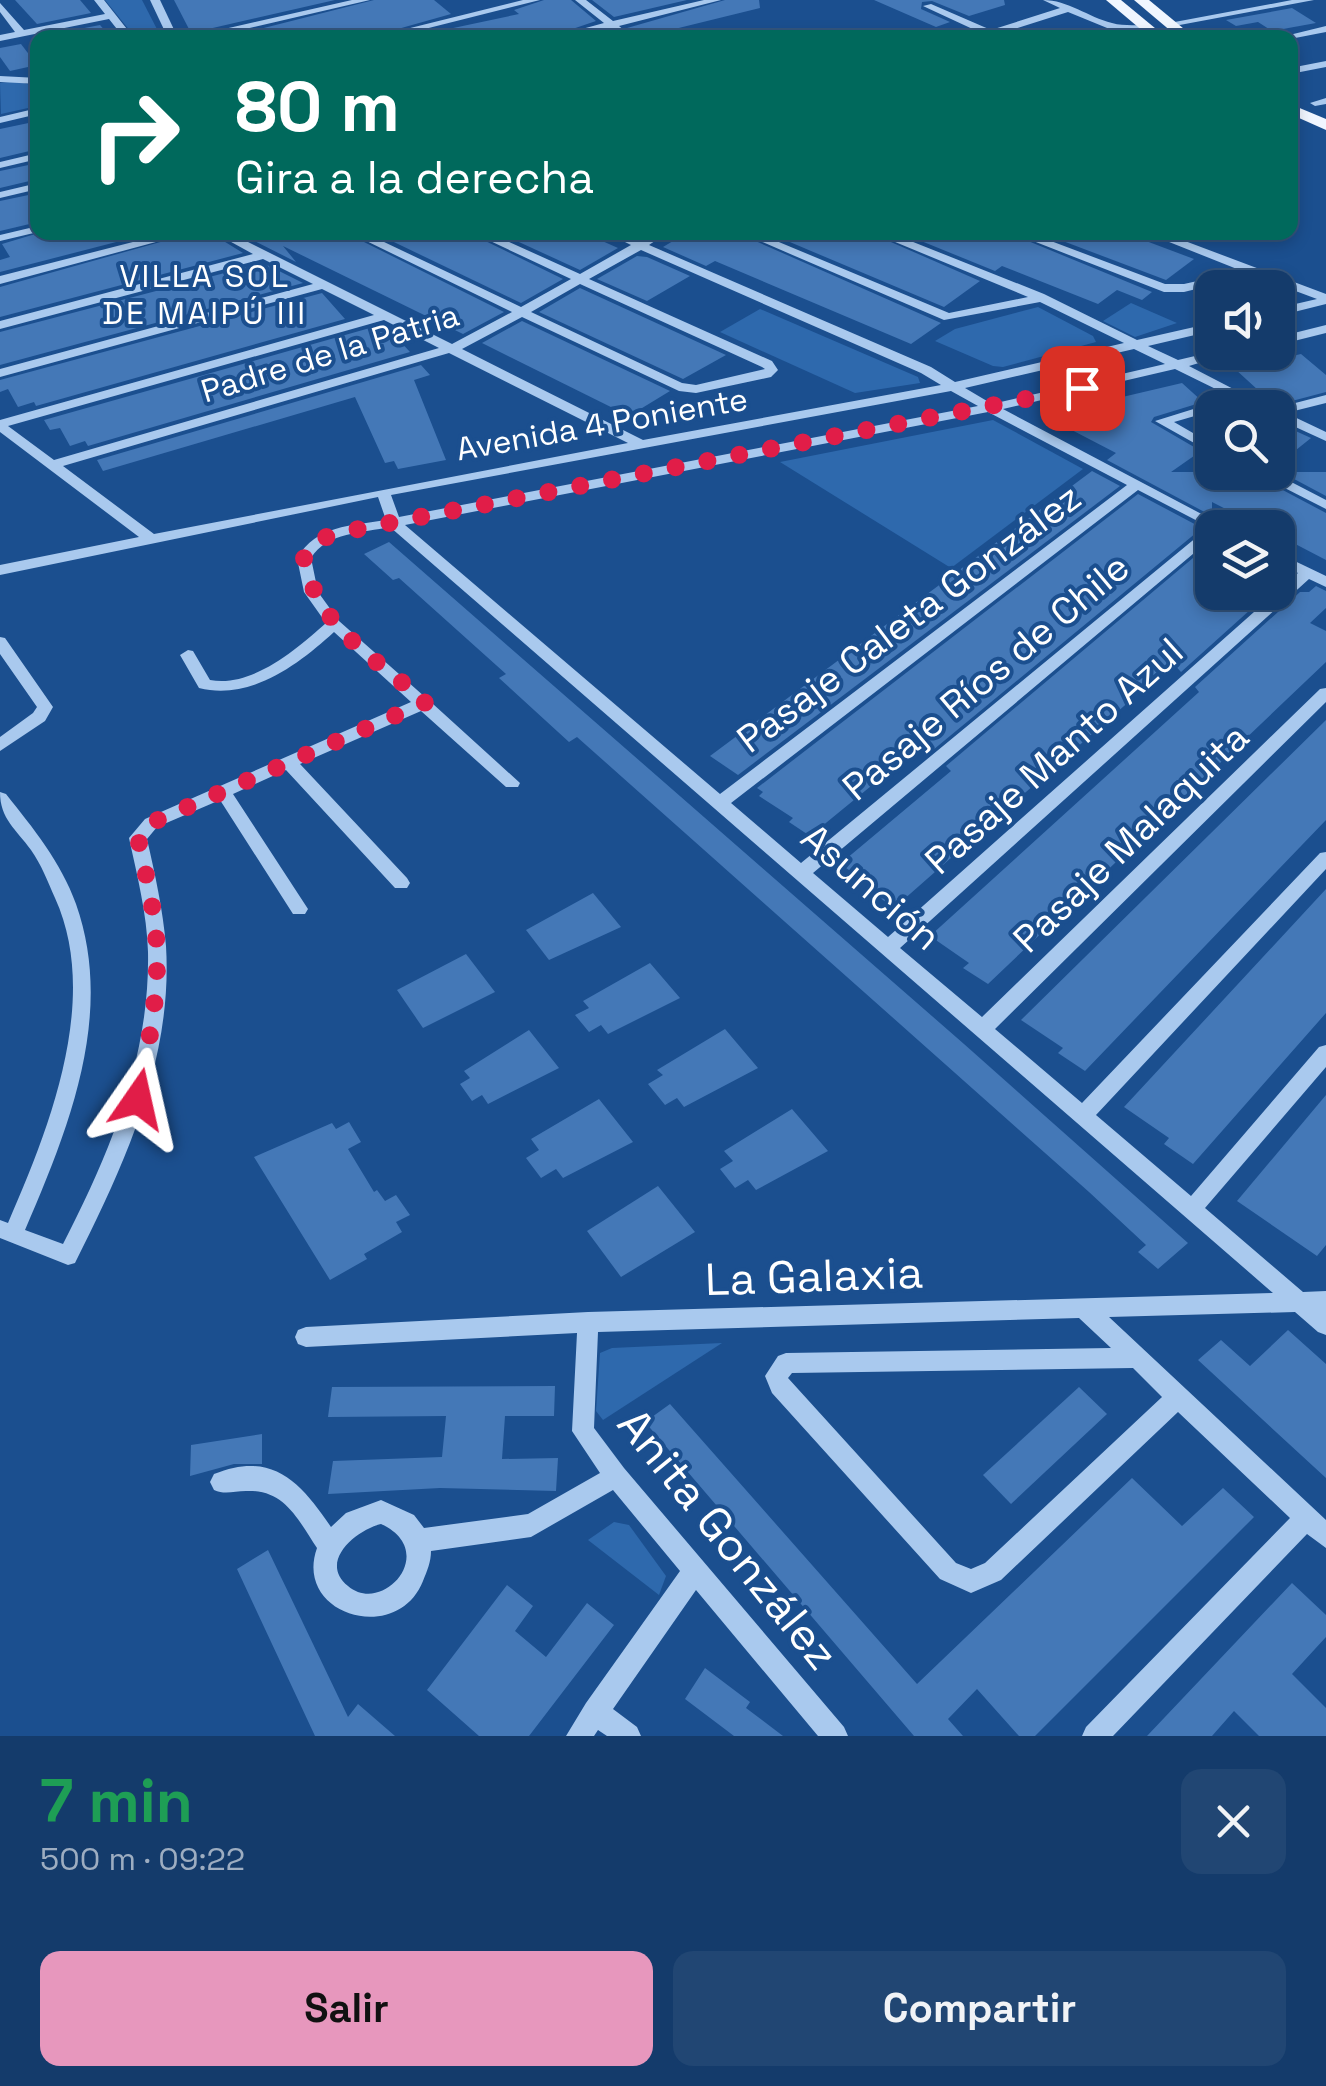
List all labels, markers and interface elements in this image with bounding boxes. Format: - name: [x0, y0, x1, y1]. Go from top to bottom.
- text: 80 m: [235, 62, 400, 151]
- icon: right: [70, 70, 200, 200]
- text: Gira a la derecha: [235, 149, 594, 206]
- district label: VILLA SOL DE MAIPÚ III: [102, 256, 308, 333]
- map controls: [1195, 270, 1295, 610]
- button: sound: [1195, 270, 1295, 370]
- street label: Padre de la Patria: [196, 295, 464, 411]
- pin: [1040, 346, 1125, 431]
- icon: arrive: [1055, 361, 1110, 416]
- street label: Avenida 4 Poniente: [453, 379, 751, 469]
- button: search: [1195, 390, 1295, 490]
- street label: Pasaje Caleta González: [728, 473, 1090, 763]
- button: layers: [1195, 510, 1295, 610]
- street label: Pasaje Ríos de Chile: [833, 543, 1139, 811]
- street label: Pasaje Manto Azul: [915, 627, 1193, 885]
- street label: Pasaje Malaquita: [1003, 713, 1259, 963]
- street label: Asunción: [791, 813, 951, 961]
- position arrow: [86, 1047, 190, 1151]
- street label: La Galaxia: [704, 1244, 924, 1308]
- street label: Anita González: [605, 1397, 851, 1681]
- text: 7 min: [40, 1763, 193, 1840]
- button: close: [1181, 1769, 1286, 1874]
- text: 500 m · 09:22: [40, 1839, 245, 1879]
- button: Salir: [40, 1951, 653, 2066]
- button: Compartir: [673, 1951, 1286, 2066]

